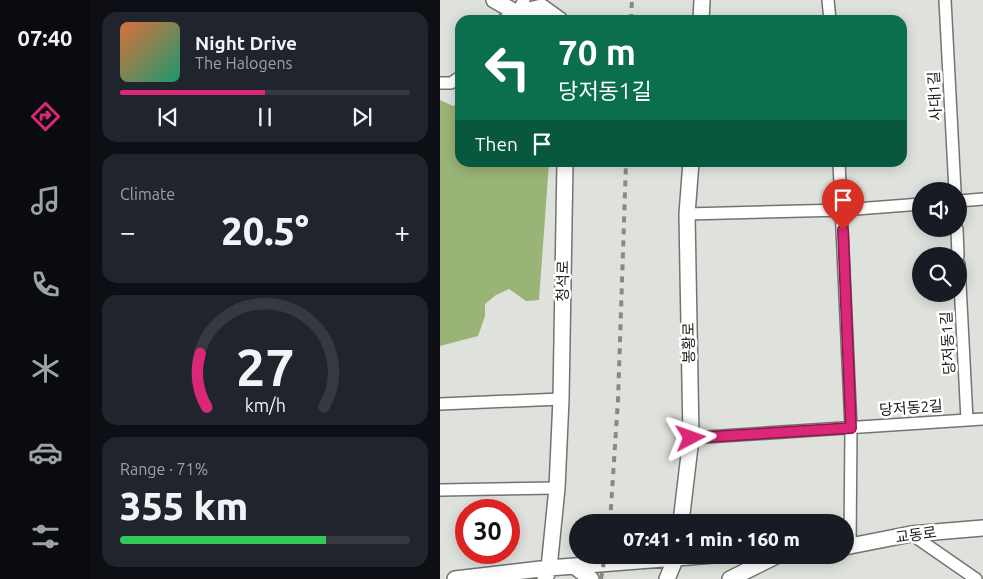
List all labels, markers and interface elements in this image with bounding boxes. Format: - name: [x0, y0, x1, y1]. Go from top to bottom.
- text: 07:40: [17, 25, 73, 50]
- text: Night Drive: [195, 32, 297, 54]
- text: 70 m: [558, 32, 636, 72]
- icon: left: [475, 35, 540, 100]
- text: The Halogens: [195, 54, 293, 72]
- street label: 사대1길: [925, 71, 944, 121]
- text: 당저동1길: [558, 78, 651, 103]
- icon: directions: [28, 99, 63, 134]
- icon: previous: [154, 103, 182, 131]
- icon: pause: [251, 103, 279, 131]
- icon: next: [348, 103, 376, 131]
- icon: arrive: [528, 130, 556, 158]
- text: Then: [475, 133, 518, 155]
- pin: [822, 179, 864, 230]
- map controls: [912, 182, 967, 302]
- button: sound: [912, 182, 967, 237]
- icon: music: [28, 183, 63, 218]
- text: Climate: [120, 185, 175, 203]
- icon: arrive: [829, 186, 857, 214]
- text: 20.5°: [221, 210, 309, 252]
- text: −: [120, 216, 136, 247]
- text: +: [394, 216, 410, 247]
- button: search: [912, 247, 967, 302]
- street label: 청석로: [554, 260, 571, 302]
- icon: phone: [28, 267, 63, 302]
- street label: 당저동1길: [937, 311, 958, 375]
- street label: 봉황로: [680, 322, 697, 364]
- text: 27: [236, 338, 294, 396]
- icon: climate: [28, 351, 63, 386]
- text: km/h: [244, 395, 286, 415]
- street label: 당저동2길: [879, 397, 943, 418]
- position arrow: [664, 411, 716, 463]
- icon: car: [28, 435, 63, 470]
- text: Range · 71%: [120, 460, 208, 478]
- text: 355 km: [120, 485, 248, 527]
- speed limit sign: 30: [455, 499, 520, 564]
- icon: filters: [28, 519, 63, 554]
- street label: 교동로: [894, 523, 938, 546]
- text: 07:41 · 1 min · 160 m: [623, 528, 800, 550]

